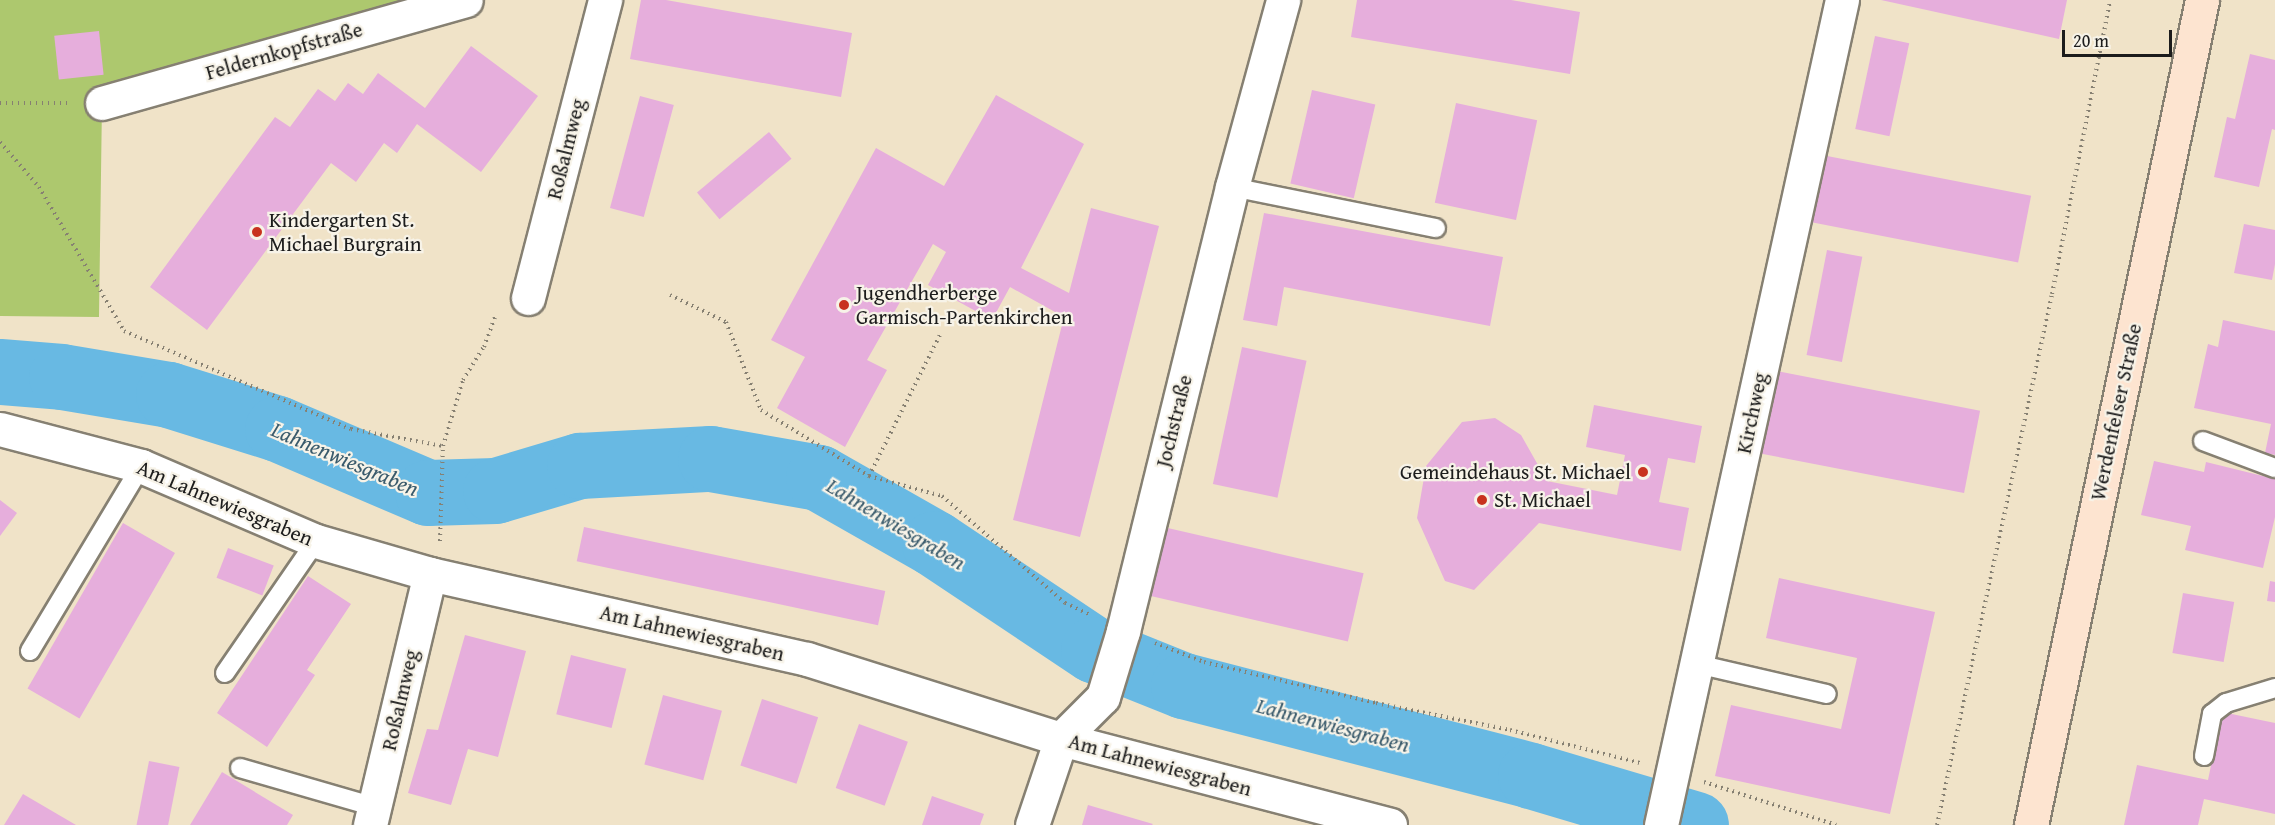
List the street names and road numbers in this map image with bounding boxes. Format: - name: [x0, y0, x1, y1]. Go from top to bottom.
- street label: Feldernkopfstraße: [203, 17, 365, 85]
- street label: Roßalmweg: [541, 96, 591, 202]
- street label: Werdenfelser Straße: [2085, 321, 2147, 503]
- street label: Kirchweg: [1731, 370, 1773, 456]
- street label: Jochstraße: [1150, 372, 1198, 470]
- street label: Am Lahnewiesgraben: [133, 455, 317, 551]
- street label: Am Lahnewiesgraben: [597, 600, 787, 666]
- street label: Roßalmweg: [376, 647, 424, 753]
- street label: Am Lahnewiesgraben: [1066, 728, 1254, 802]

